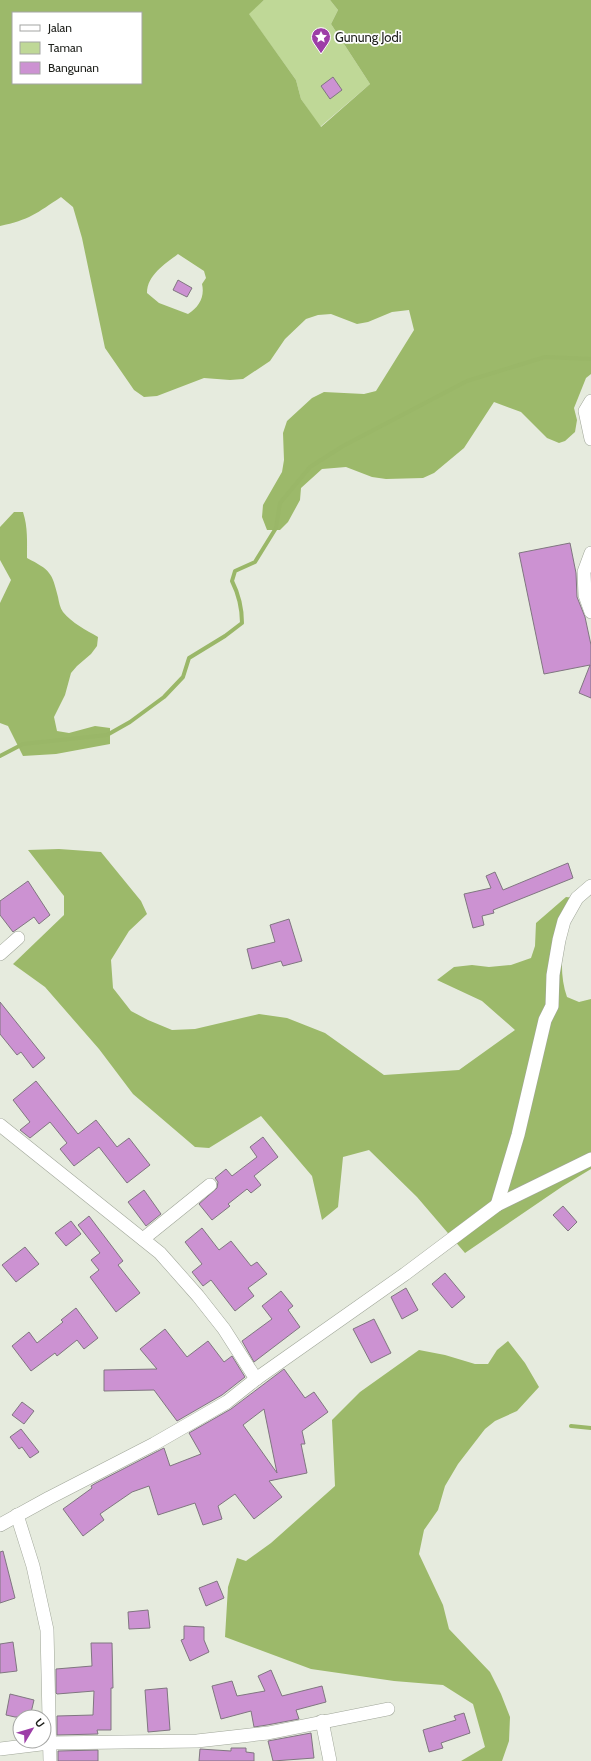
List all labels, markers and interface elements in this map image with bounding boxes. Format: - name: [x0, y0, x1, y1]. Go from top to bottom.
- legend: [12, 12, 142, 84]
- text: Jalan: [47, 20, 72, 35]
- place icon: Gunung Jodi: [310, 26, 332, 54]
- place label: Gunung Jodi: [335, 29, 401, 45]
- text: Taman: [48, 40, 83, 55]
- text: Bangunan: [48, 60, 99, 75]
- north arrow: [12, 1709, 52, 1749]
- text: U: [32, 1715, 48, 1730]

